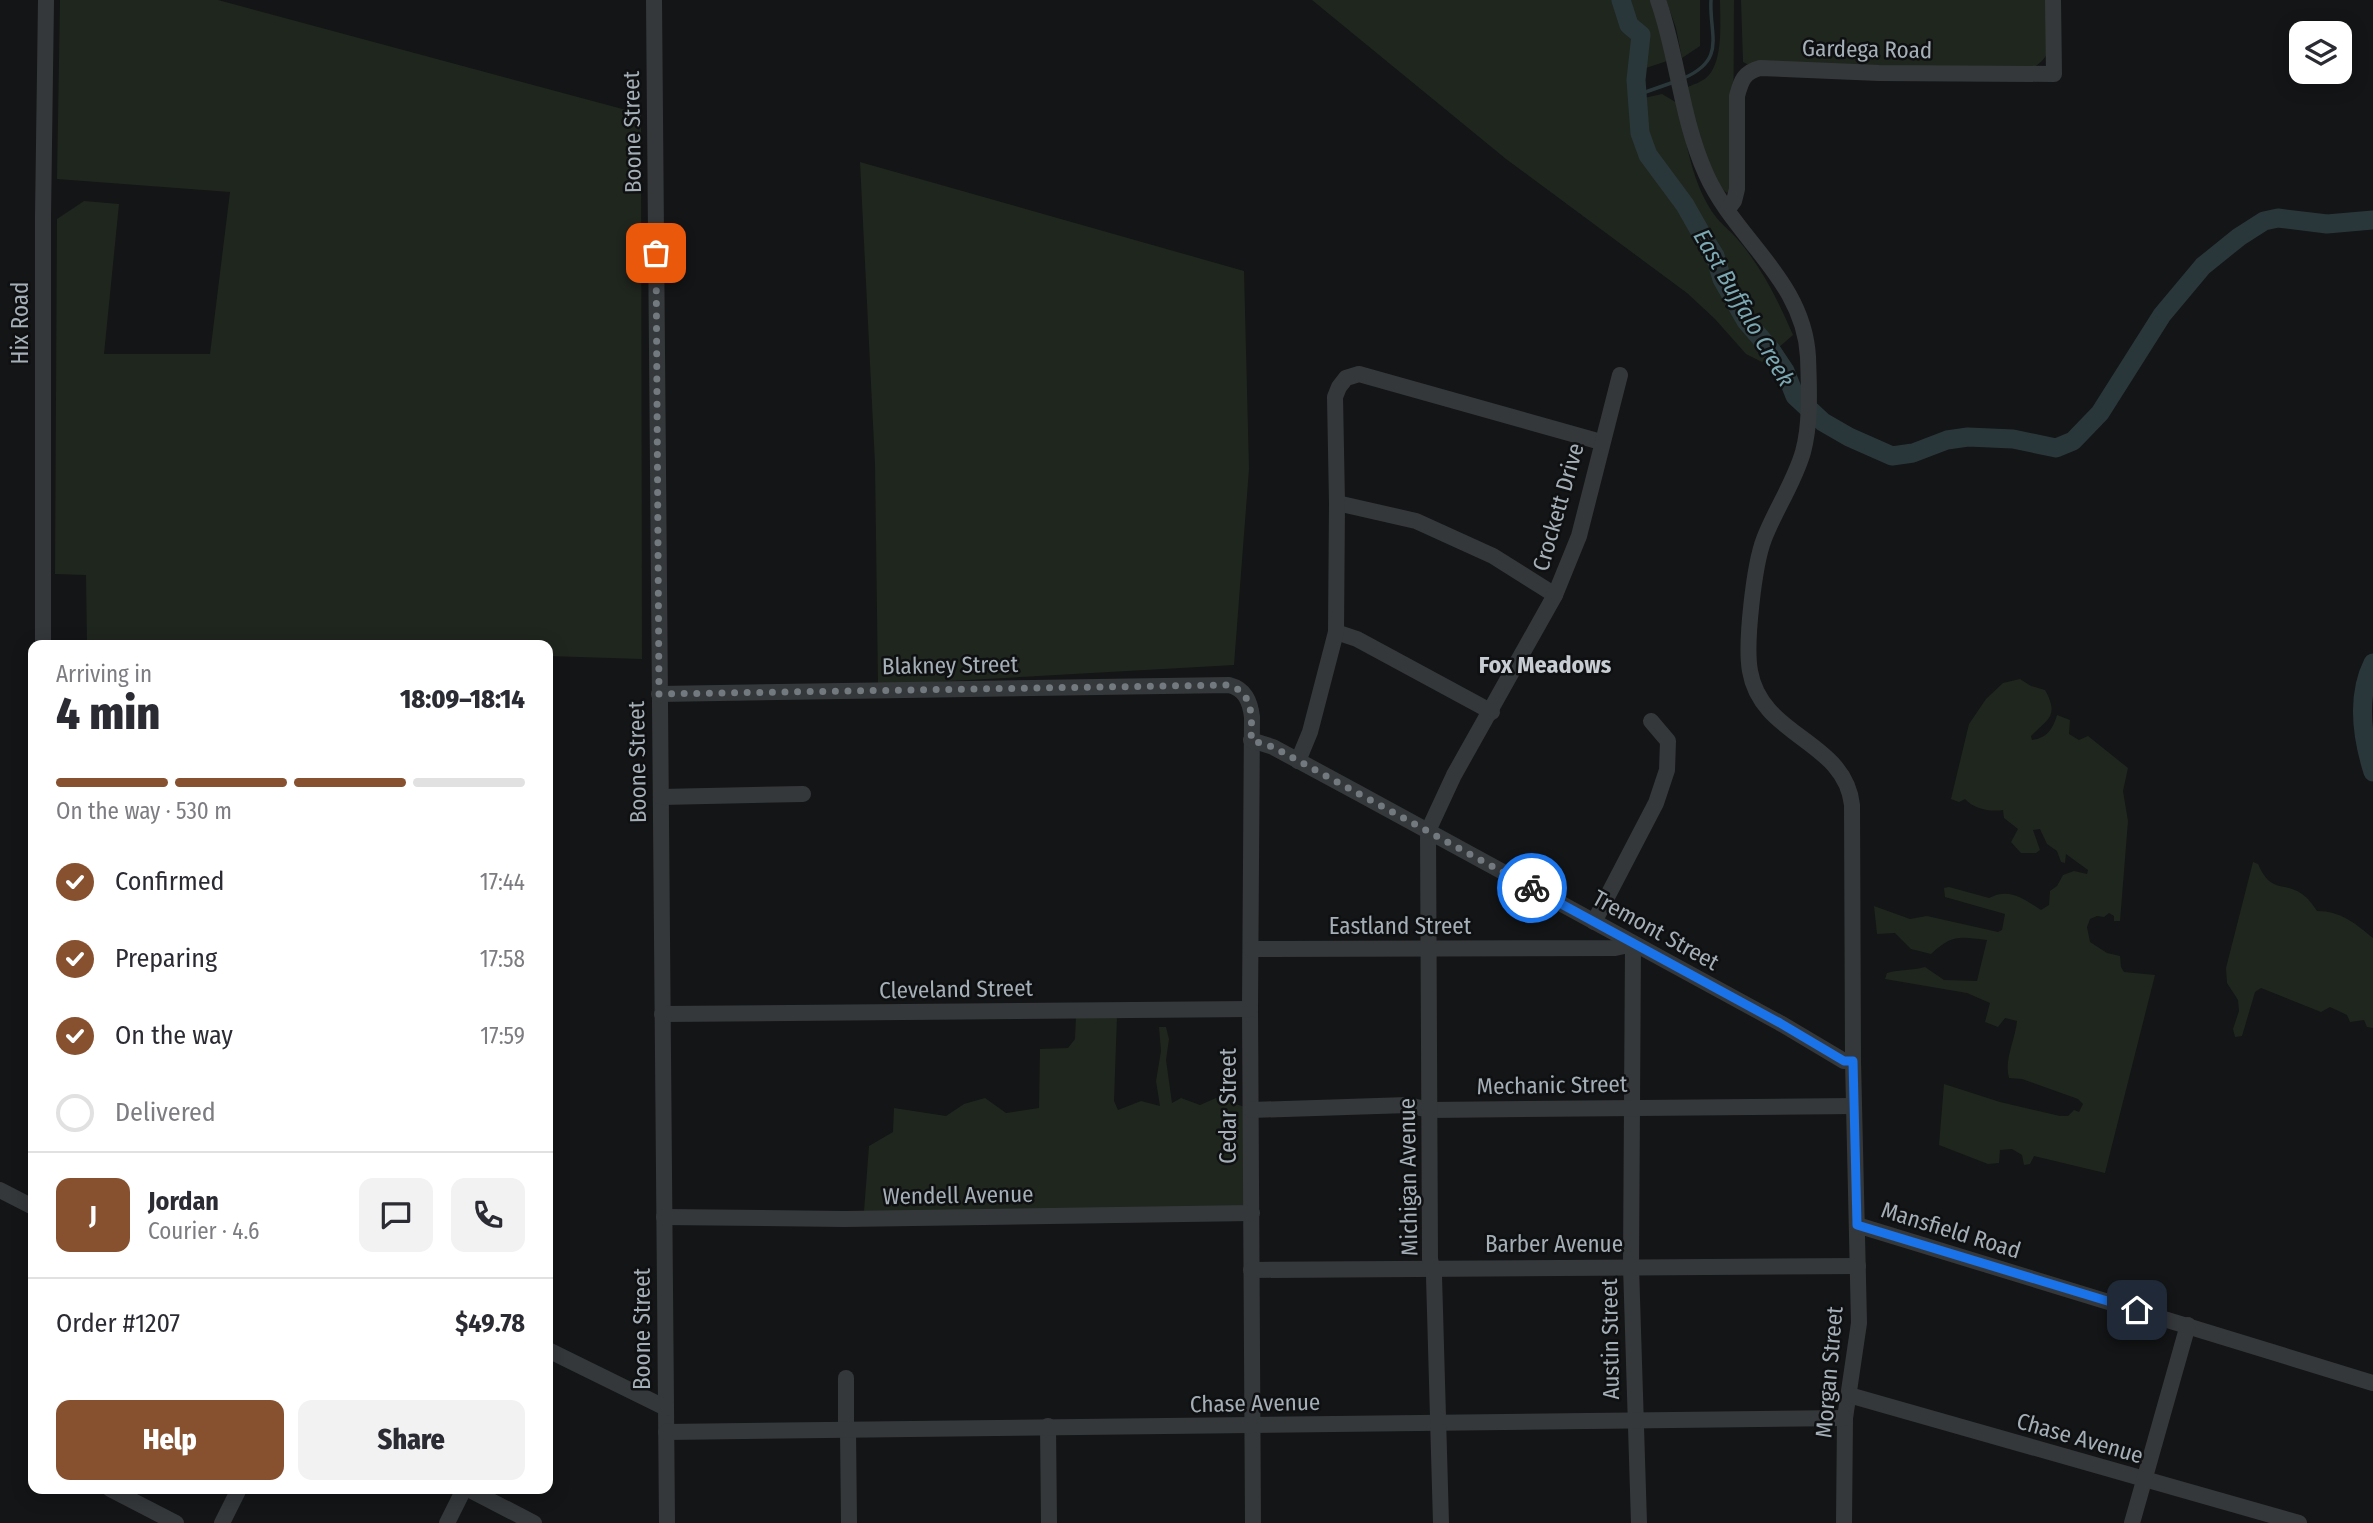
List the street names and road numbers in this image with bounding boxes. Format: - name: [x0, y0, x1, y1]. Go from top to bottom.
- street label: Gardega Road: [1802, 34, 1932, 64]
- street label: Boone Street: [617, 70, 647, 193]
- street label: Hix Road: [6, 282, 34, 364]
- street label: Crockett Drive: [1526, 440, 1590, 574]
- street label: Blakney Street: [882, 650, 1019, 680]
- street label: Boone Street: [622, 700, 652, 823]
- street label: Tremont Street: [1588, 884, 1724, 976]
- street label: Eastland Street: [1329, 912, 1472, 940]
- street label: Cleveland Street: [879, 974, 1034, 1004]
- street label: Cedar Street: [1214, 1047, 1242, 1164]
- street label: Mechanic Street: [1476, 1070, 1628, 1100]
- street label: Michigan Avenue: [1393, 1098, 1423, 1256]
- street label: Wendell Avenue: [882, 1180, 1034, 1210]
- street label: Mansfield Road: [1878, 1196, 2024, 1264]
- street label: Barber Avenue: [1485, 1230, 1623, 1258]
- street label: Boone Street: [628, 1267, 656, 1390]
- street label: Austin Street: [1595, 1278, 1625, 1400]
- street label: Morgan Street: [1809, 1305, 1849, 1439]
- street label: Chase Avenue: [1190, 1388, 1320, 1418]
- street label: Chase Avenue: [2013, 1407, 2147, 1469]

